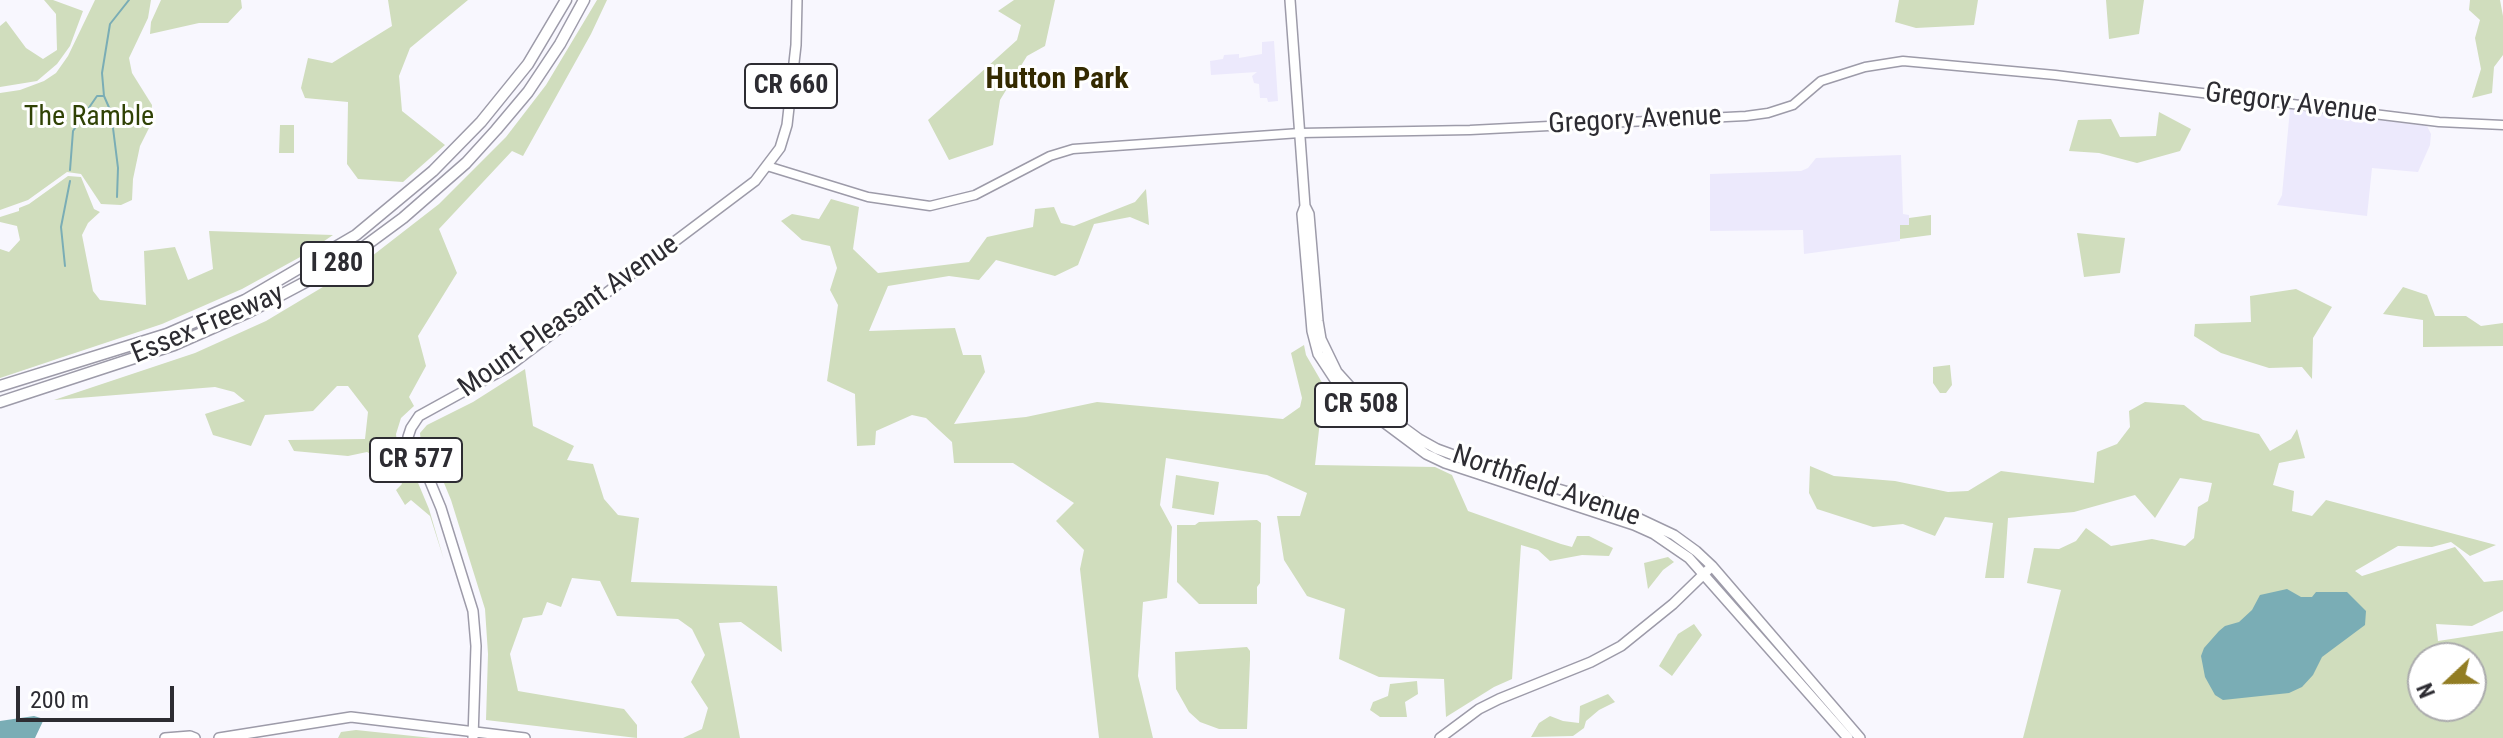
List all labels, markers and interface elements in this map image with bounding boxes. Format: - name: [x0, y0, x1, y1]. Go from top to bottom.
- district label: Hutton Park: [985, 62, 1129, 98]
- road number: CR 660: [745, 64, 837, 108]
- street label: Gregory Avenue: [2203, 77, 2379, 131]
- street label: Gregory Avenue: [1548, 100, 1722, 142]
- park label: The Ramble: [24, 101, 154, 135]
- street label: Mount Pleasant Avenue: [453, 229, 685, 405]
- road number: I 280: [301, 242, 373, 286]
- street label: Essex Freeway: [127, 278, 289, 372]
- road number: CR 508: [1315, 383, 1407, 427]
- road number: CR 577: [370, 438, 462, 482]
- street label: Northfield Avenue: [1448, 439, 1644, 535]
- north arrow: [2407, 642, 2487, 722]
- scale bar: [20, 670, 178, 720]
- text: N: [2412, 680, 2440, 701]
- text: 200 m: [30, 686, 89, 714]

